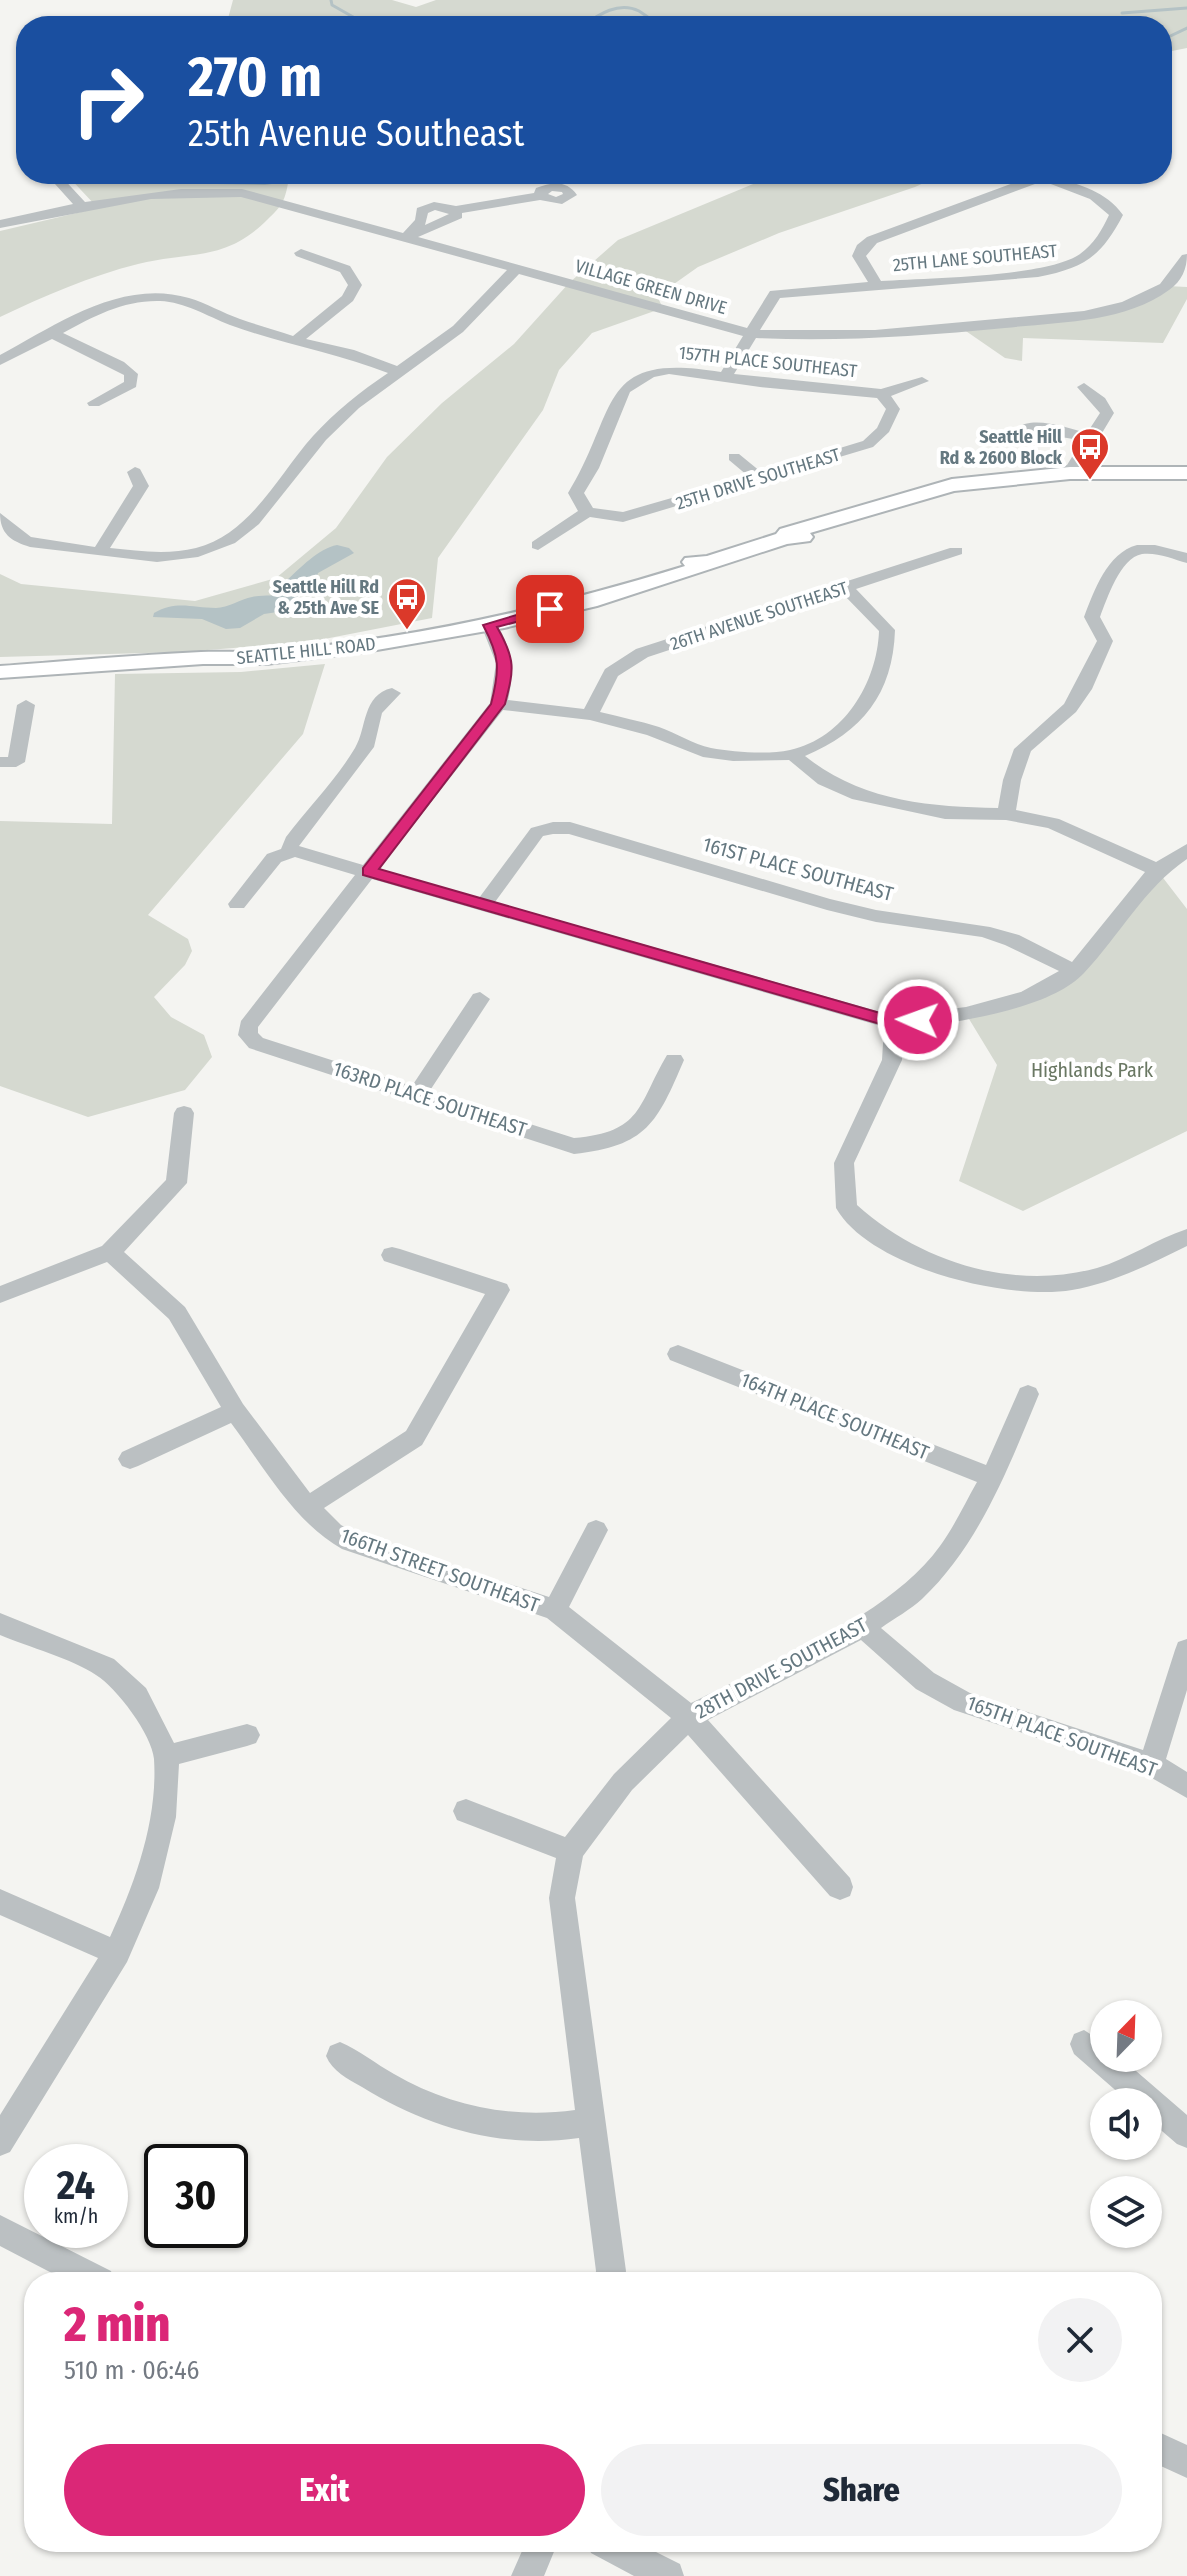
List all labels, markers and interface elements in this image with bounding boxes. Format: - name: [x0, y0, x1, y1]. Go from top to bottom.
- text: 270 m: [188, 44, 322, 111]
- icon: right: [56, 48, 160, 152]
- text: 25th Avenue Southeast: [188, 112, 524, 156]
- street label: 25TH LANE SOUTHEAST: [892, 240, 1059, 276]
- street label: VILLAGE GREEN DRIVE: [573, 255, 729, 319]
- street label: 157TH PLACE SOUTHEAST: [678, 342, 859, 382]
- place label: Seattle Hill Rd & 2600 Block: [940, 426, 1063, 469]
- bus stop icon: Seattle Hill Rd & 2600 Block: [1069, 426, 1111, 481]
- street label: 25TH DRIVE SOUTHEAST: [673, 443, 843, 514]
- pin: [516, 575, 584, 643]
- place label: Seattle Hill Rd & 25th Ave SE: [273, 576, 379, 619]
- bus stop icon: Seattle Hill Rd & 25th Ave SE: [386, 576, 428, 631]
- street label: 26TH AVENUE SOUTHEAST: [667, 577, 851, 655]
- icon: arrive: [528, 587, 572, 631]
- street label: SEATTLE HILL ROAD: [235, 633, 377, 669]
- street label: 161ST PLACE SOUTHEAST: [700, 832, 897, 906]
- position arrow: [876, 978, 960, 1062]
- street label: 163RD PLACE SOUTHEAST: [330, 1056, 530, 1142]
- park label: Highlands Park: [1031, 1058, 1154, 1082]
- street label: 164TH PLACE SOUTHEAST: [737, 1367, 933, 1465]
- street label: 166TH STREET SOUTHEAST: [338, 1523, 543, 1617]
- street label: 28TH DRIVE SOUTHEAST: [691, 1612, 872, 1723]
- street label: 165TH PLACE SOUTHEAST: [964, 1690, 1161, 1782]
- north arrow: [1090, 2000, 1162, 2072]
- map controls: [1090, 2000, 1162, 2248]
- button: sound: [1090, 2088, 1162, 2160]
- speed limit sign: 30: [144, 2144, 248, 2248]
- text: 24: [57, 2162, 95, 2210]
- button: layers: [1090, 2176, 1162, 2248]
- text: km/h: [54, 2204, 98, 2228]
- text: 2 min: [64, 2296, 170, 2354]
- button: close: [1038, 2298, 1122, 2382]
- text: 510 m · 06:46: [64, 2355, 200, 2386]
- button: Exit: [64, 2444, 585, 2536]
- button: Share: [601, 2444, 1122, 2536]

